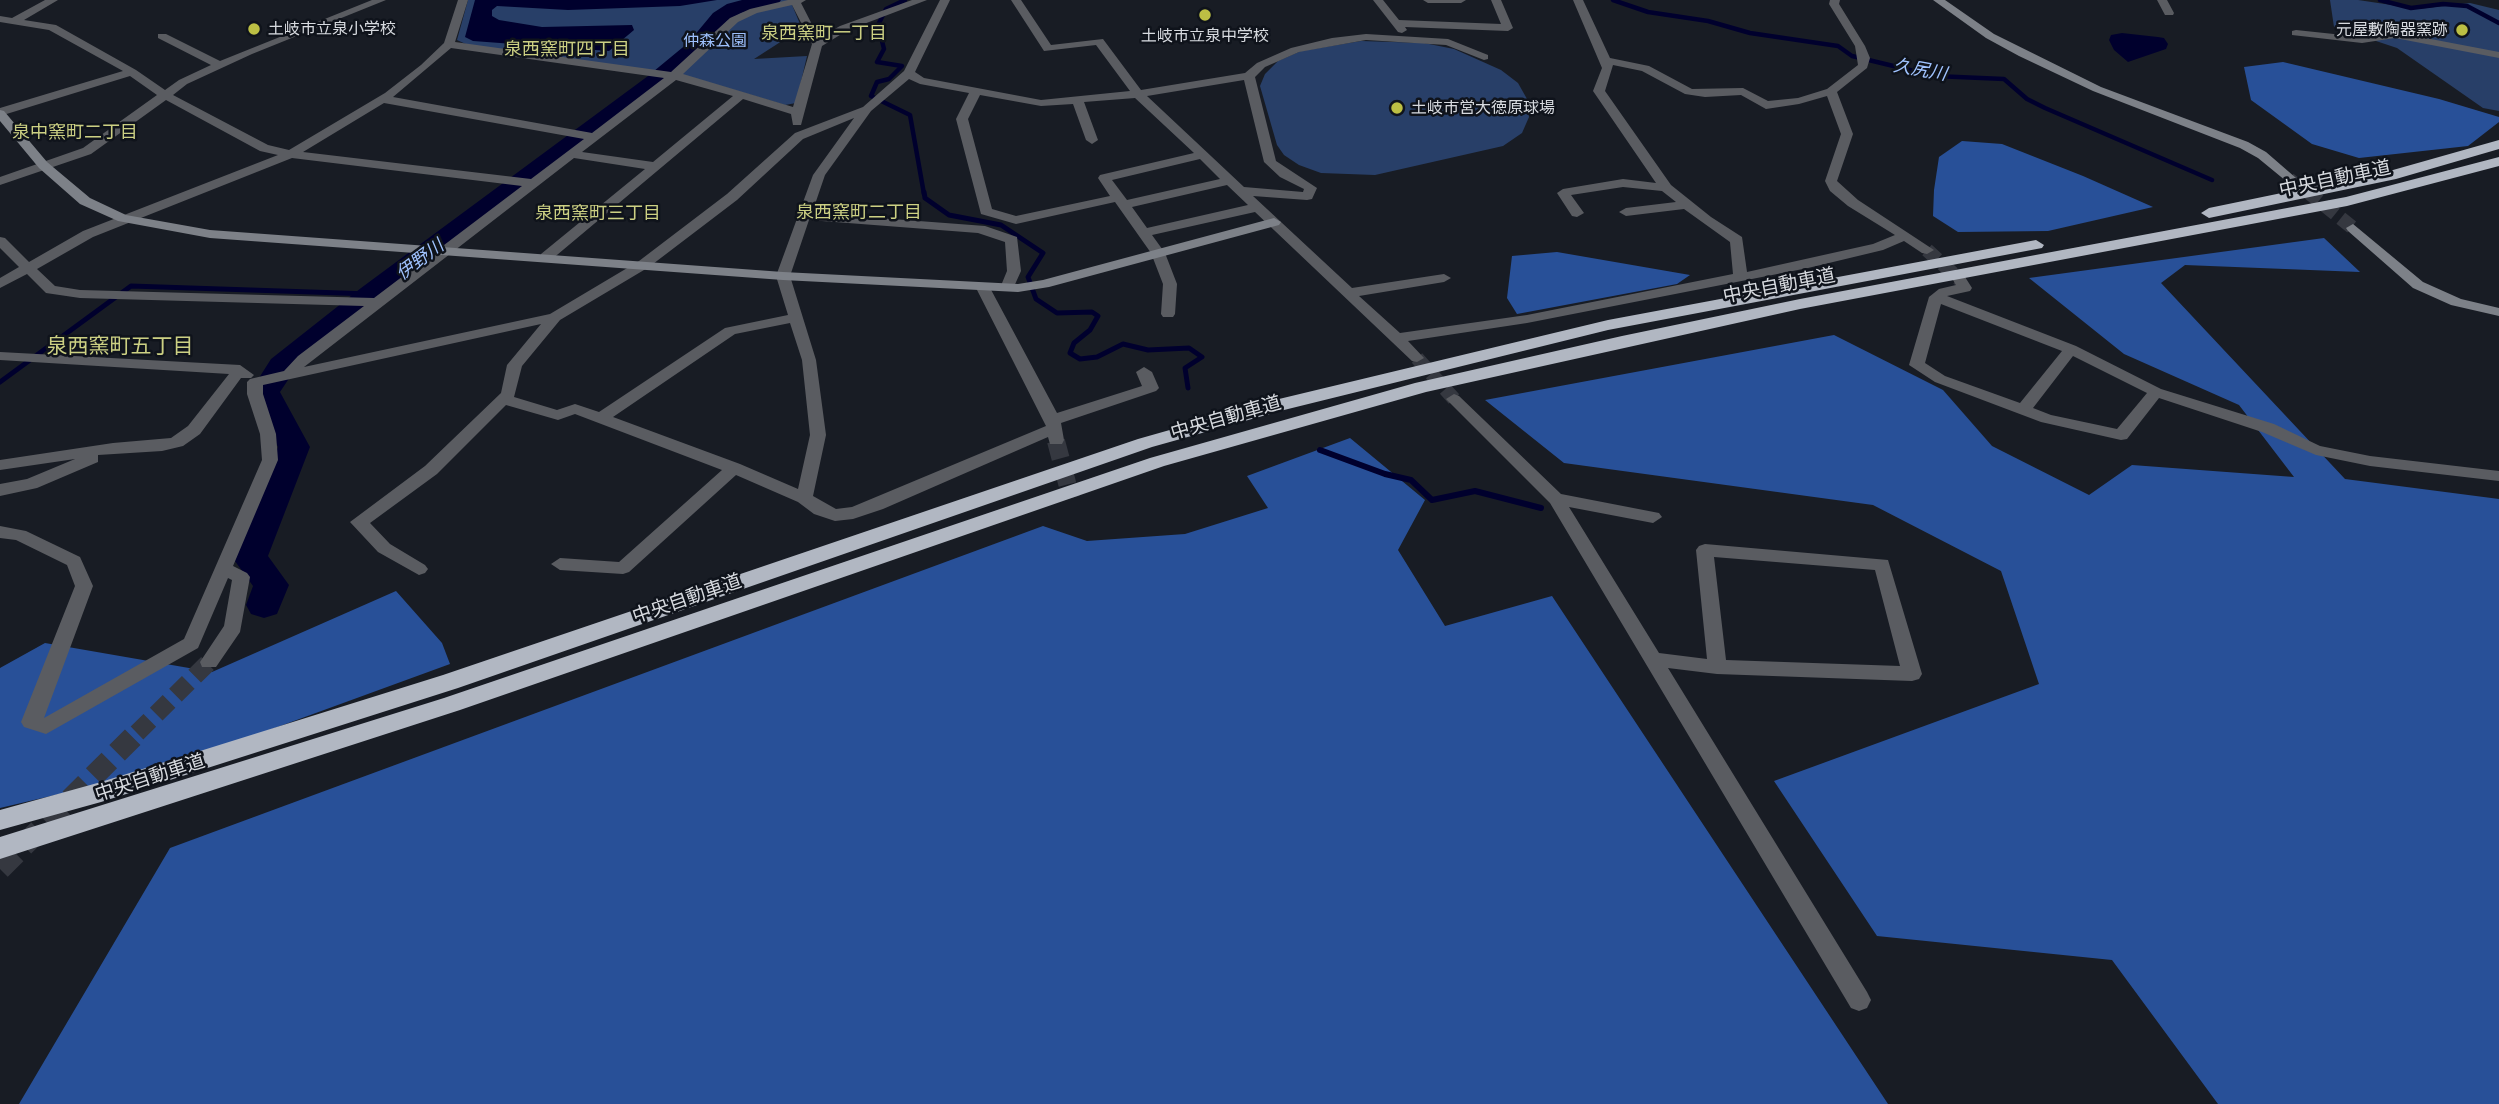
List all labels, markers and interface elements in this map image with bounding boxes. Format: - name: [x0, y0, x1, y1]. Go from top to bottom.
- marker: 土岐市立泉中学校: [1197, 7, 1213, 23]
- place label: 土岐市立泉小学校: [268, 19, 396, 39]
- place label: 元屋敷陶器窯跡: [2336, 20, 2448, 40]
- marker: 土岐市立泉小学校: [246, 21, 262, 37]
- marker: 元屋敷陶器窯跡: [2454, 22, 2470, 38]
- district label: 泉西窯町一丁目: [761, 23, 887, 45]
- place label: 土岐市立泉中学校: [1141, 26, 1269, 46]
- park label: 仲森公園: [683, 31, 747, 51]
- district label: 泉西窯町四丁目: [504, 39, 630, 61]
- water label: 久尻川: [1892, 55, 1948, 85]
- place label: 土岐市営大徳原球場: [1411, 98, 1555, 118]
- marker: 土岐市営大徳原球場: [1389, 100, 1405, 116]
- district label: 泉中窯町二丁目: [12, 122, 138, 144]
- street label: 中央自動車道: [2277, 156, 2393, 202]
- district label: 泉西窯町二丁目: [796, 202, 922, 224]
- district label: 泉西窯町三丁目: [535, 203, 661, 225]
- water label: 伊野川: [392, 235, 448, 285]
- street label: 中央自動車道: [1721, 264, 1837, 308]
- district label: 泉西窯町五丁目: [47, 334, 193, 360]
- street label: 中央自動車道: [1168, 391, 1284, 445]
- street label: 中央自動車道: [629, 570, 745, 628]
- street label: 中央自動車道: [92, 750, 208, 806]

